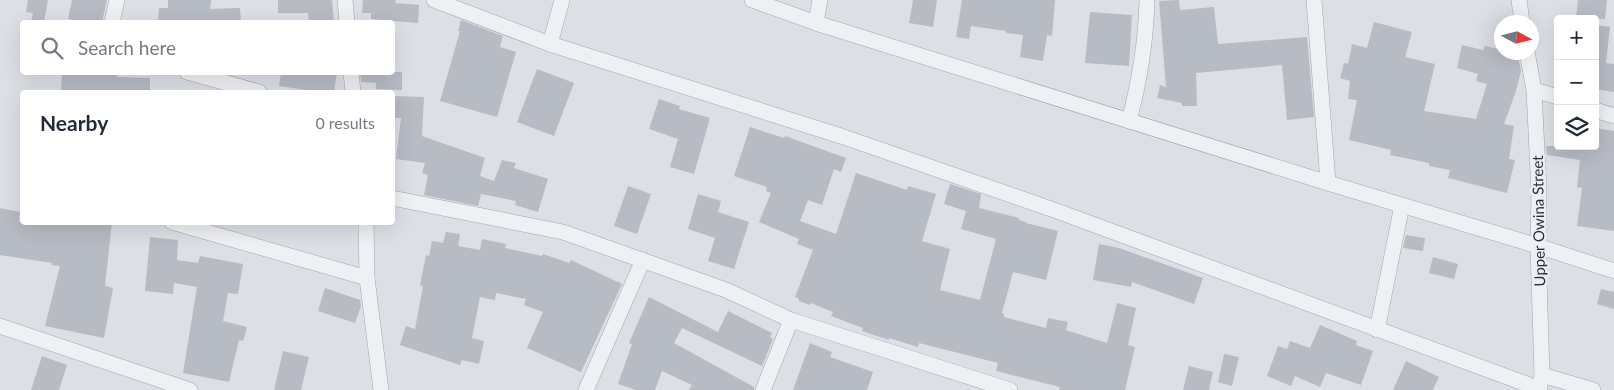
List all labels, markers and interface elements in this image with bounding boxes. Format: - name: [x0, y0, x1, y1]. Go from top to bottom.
- north arrow: [1494, 15, 1539, 60]
- map controls: [1554, 15, 1599, 150]
- button: +: [1554, 15, 1599, 60]
- search box: [20, 20, 395, 75]
- icon: search: [38, 34, 66, 62]
- text: Search here: [78, 36, 176, 59]
- button: −: [1554, 60, 1599, 105]
- button: layers: [1554, 105, 1599, 150]
- text: Nearby: [40, 110, 108, 135]
- text: 0 results: [315, 113, 375, 132]
- street label: Upper Owina Street: [1528, 155, 1548, 287]

